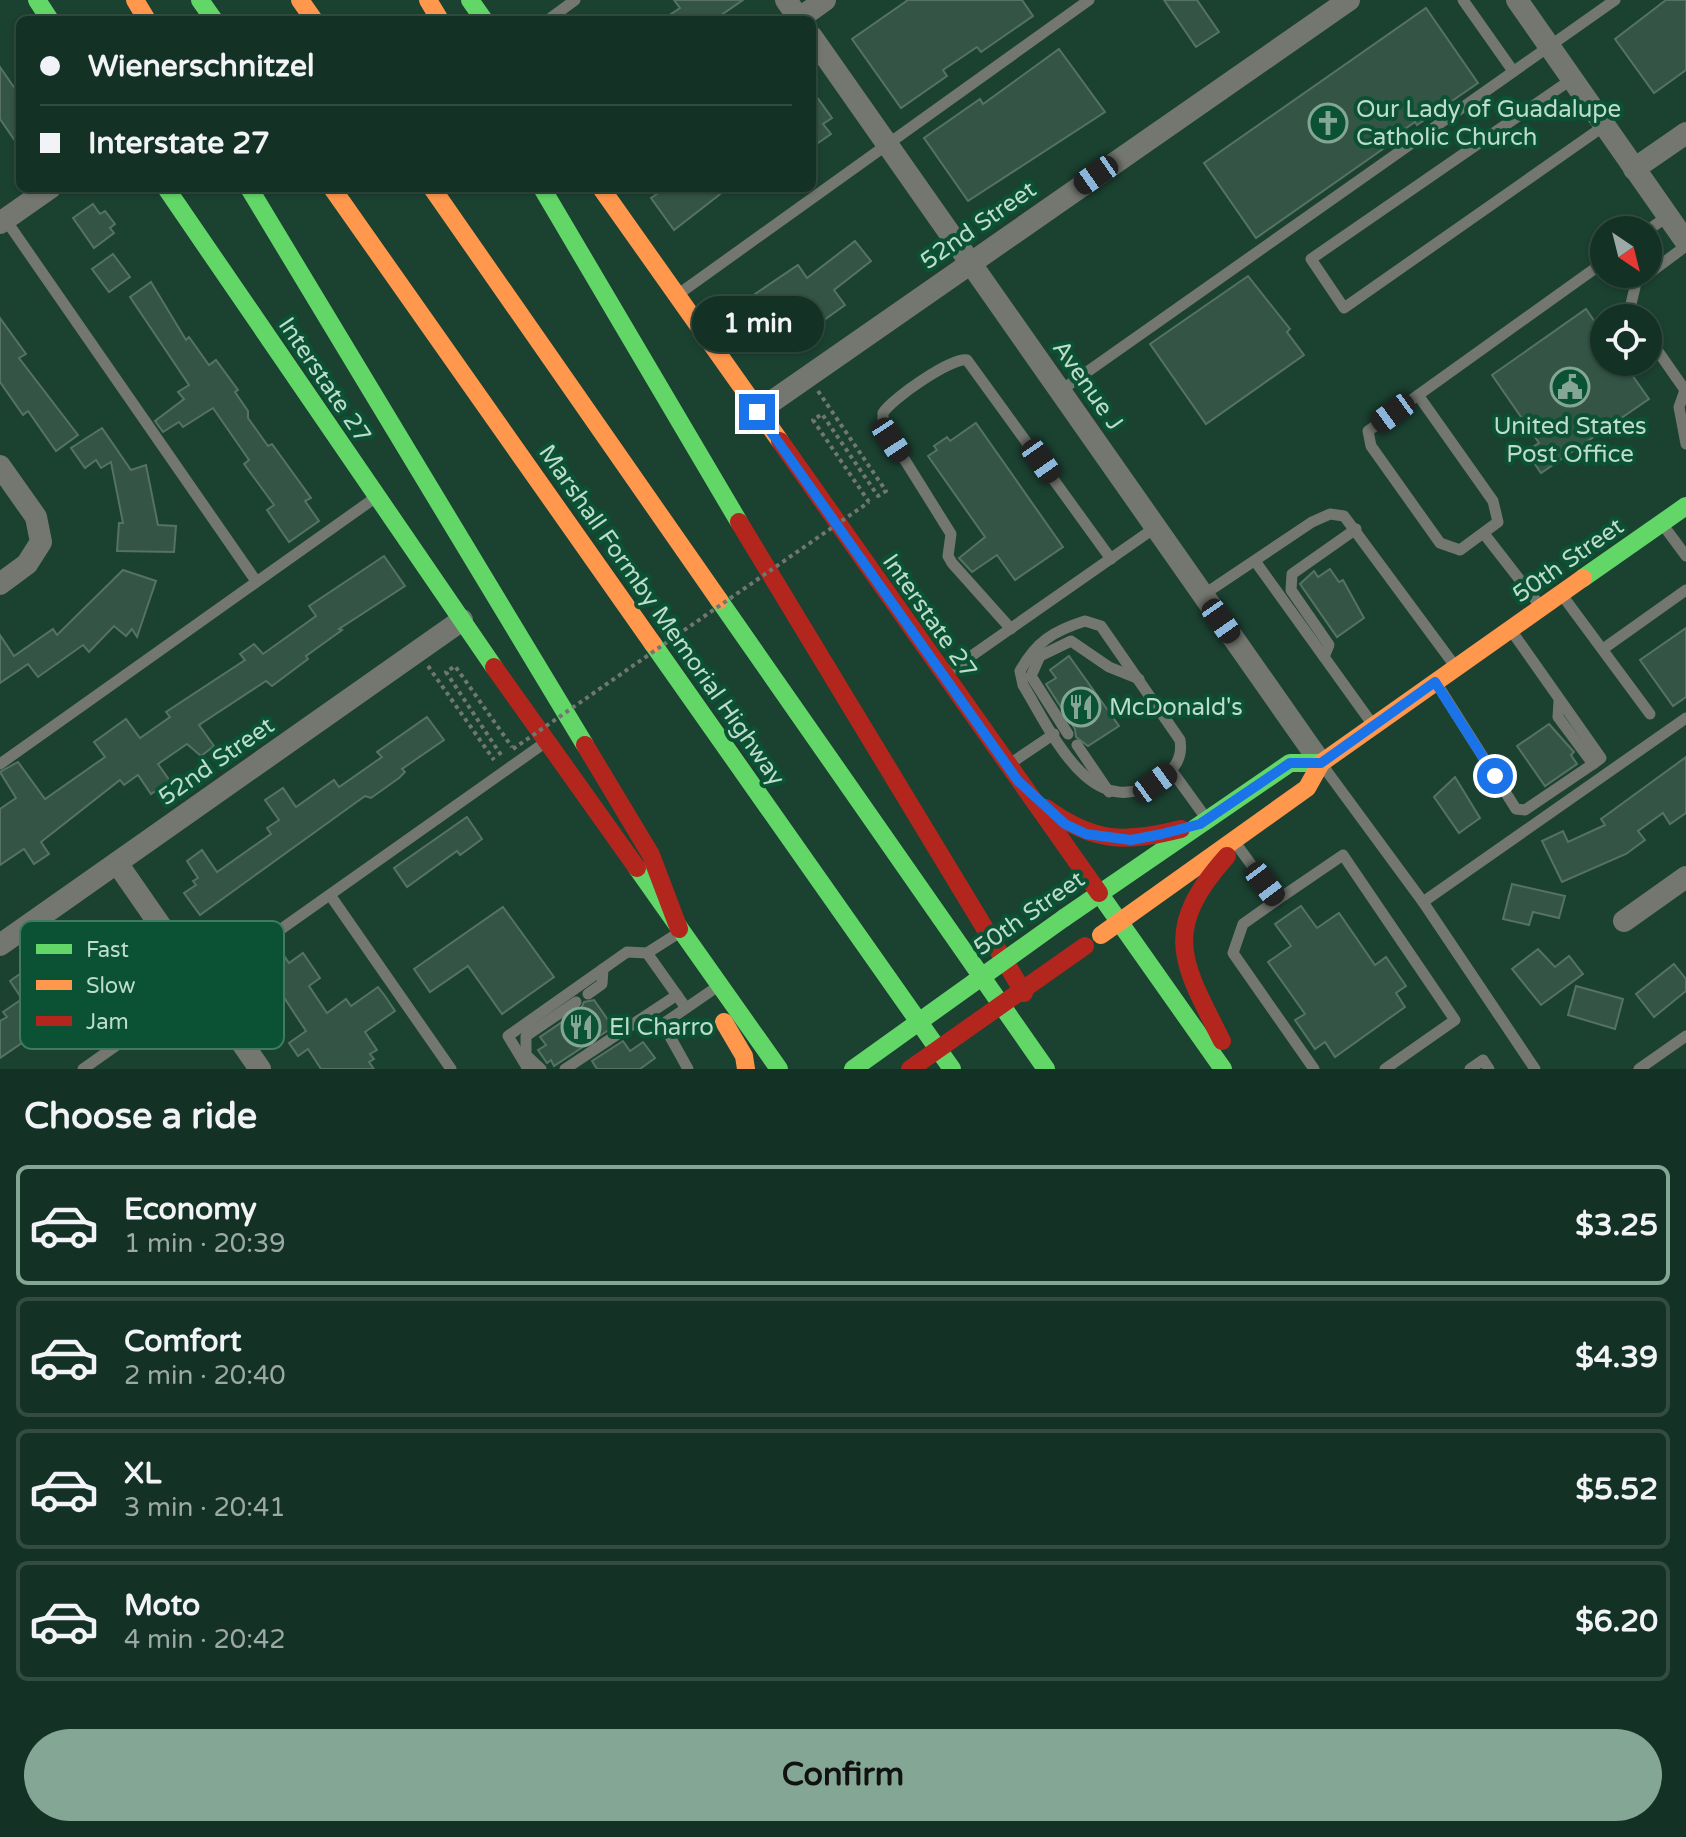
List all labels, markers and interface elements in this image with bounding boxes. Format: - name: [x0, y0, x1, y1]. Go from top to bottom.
- text: Wienerschnitzel: [88, 48, 314, 85]
- place label: Our Lady of Guadalupe Catholic Church: [1356, 95, 1621, 152]
- church icon: Our Lady of Guadalupe Catholic Church: [1307, 102, 1349, 144]
- text: Interstate 27: [88, 125, 270, 162]
- car: [1069, 151, 1123, 199]
- street label: 52nd Street: [915, 175, 1042, 276]
- north arrow: [1590, 216, 1662, 288]
- map controls: [1590, 216, 1662, 376]
- callout: 1 min: [691, 296, 823, 352]
- button: locate: [1590, 304, 1662, 376]
- text: 1 min: [723, 308, 793, 339]
- street label: Interstate 27: [272, 312, 377, 449]
- street label: Avenue J: [1046, 335, 1129, 436]
- public building icon: United States Post Office: [1549, 366, 1591, 408]
- car: [1367, 389, 1419, 437]
- route end: [739, 394, 775, 430]
- place label: United States Post Office: [1493, 412, 1647, 469]
- car: [868, 413, 914, 467]
- car: [1017, 434, 1065, 488]
- street label: Marshall Formby Memorial Highway: [532, 439, 791, 791]
- street label: 50th Street: [1507, 512, 1629, 609]
- street label: Interstate 27: [876, 548, 983, 684]
- car: [1197, 594, 1245, 648]
- restaurant icon: McDonald's: [1060, 686, 1102, 728]
- place label: McDonald's: [1109, 693, 1243, 722]
- street label: 52nd Street: [153, 711, 280, 812]
- route start: [1477, 758, 1513, 794]
- car: [1129, 759, 1181, 807]
- car: [1241, 858, 1289, 910]
- street label: 50th Street: [968, 865, 1090, 962]
- legend: [20, 921, 284, 1049]
- text: Fast: [86, 937, 129, 963]
- text: Slow: [86, 973, 136, 999]
- restaurant icon: El Charro: [560, 1006, 602, 1048]
- text: Jam: [86, 1009, 129, 1035]
- place label: El Charro: [609, 1013, 714, 1042]
- text: Choose a ride: [24, 1095, 257, 1138]
- icon: car: [28, 1189, 100, 1261]
- text: Economy: [124, 1191, 257, 1228]
- text: $3.25: [1575, 1207, 1658, 1244]
- text: 1 min · 20:39: [124, 1228, 286, 1259]
- icon: car: [28, 1321, 100, 1393]
- text: Comfort: [124, 1323, 242, 1360]
- text: $4.39: [1575, 1339, 1658, 1376]
- text: 2 min · 20:40: [124, 1360, 286, 1391]
- icon: car: [28, 1453, 100, 1525]
- text: XL: [124, 1455, 161, 1492]
- text: $5.52: [1576, 1471, 1658, 1508]
- text: 3 min · 20:41: [124, 1492, 286, 1523]
- icon: car: [28, 1585, 100, 1657]
- text: Moto: [124, 1587, 200, 1624]
- text: $6.20: [1575, 1603, 1658, 1640]
- text: 4 min · 20:42: [124, 1624, 286, 1655]
- button: Confirm: [24, 1729, 1662, 1821]

